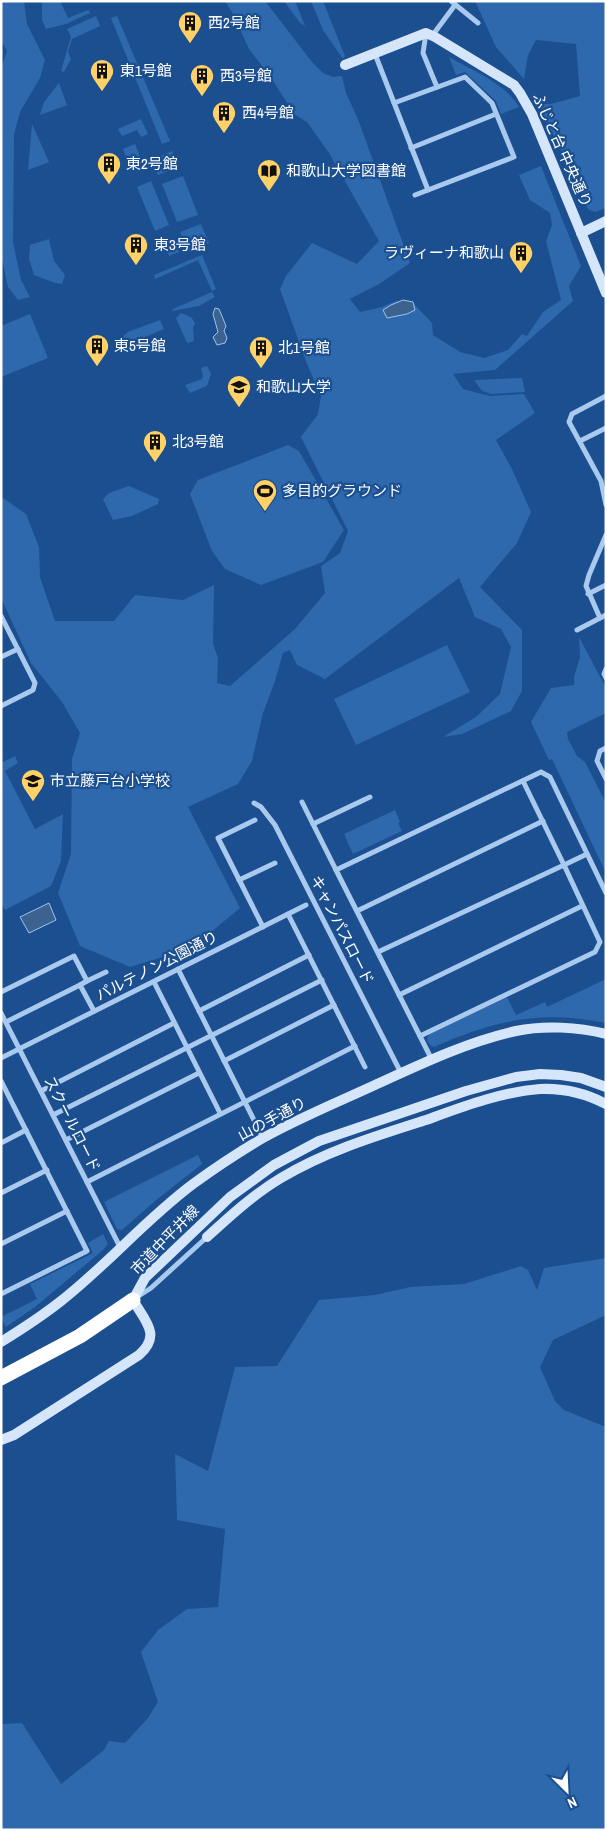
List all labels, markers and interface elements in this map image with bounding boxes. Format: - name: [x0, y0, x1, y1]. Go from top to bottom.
- building icon: 西2号館: [177, 10, 203, 44]
- place label: 西2号館: [208, 12, 260, 33]
- building icon: 東1号館: [89, 58, 115, 92]
- place label: 東1号館: [120, 60, 172, 81]
- building icon: 西3号館: [189, 63, 215, 97]
- place label: 西3号館: [220, 65, 272, 86]
- street label: ふじと台 中央通り: [528, 89, 597, 210]
- building icon: 西4号館: [211, 100, 237, 134]
- place label: 西4号館: [242, 102, 294, 123]
- building icon: 東2号館: [96, 151, 122, 185]
- place label: 東2号館: [126, 153, 178, 174]
- library icon: 和歌山大学図書館: [256, 158, 282, 192]
- place label: 和歌山大学図書館: [286, 160, 406, 181]
- building icon: 東3号館: [123, 232, 149, 266]
- place label: 東3号館: [154, 234, 206, 255]
- building icon: ラヴィーナ和歌山: [508, 240, 534, 274]
- place label: ラヴィーナ和歌山: [384, 242, 504, 263]
- building icon: 東5号館: [84, 333, 110, 367]
- place label: 東5号館: [114, 335, 166, 356]
- building icon: 北1号館: [248, 335, 274, 369]
- place label: 北1号館: [278, 337, 330, 358]
- school or university icon: 和歌山大学: [226, 374, 252, 408]
- place label: 和歌山大学: [256, 376, 331, 397]
- building icon: 北3号館: [142, 429, 168, 463]
- place label: 北3号館: [172, 431, 224, 452]
- sports icon: 多目的グラウンド: [252, 478, 278, 512]
- place label: 多目的グラウンド: [282, 480, 402, 501]
- school or university icon: 市立藤戸台小学校: [20, 768, 46, 802]
- place label: 市立藤戸台小学校: [50, 770, 170, 791]
- street label: キャンパスロード: [306, 872, 379, 988]
- street label: パルテノン公園通り: [92, 926, 221, 1005]
- street label: スクールロード: [39, 1072, 106, 1175]
- street label: 山の手通り: [234, 1092, 310, 1145]
- street label: 市道中平井線: [126, 1200, 203, 1279]
- north arrow: [542, 1766, 592, 1816]
- text: N: [565, 1793, 580, 1813]

